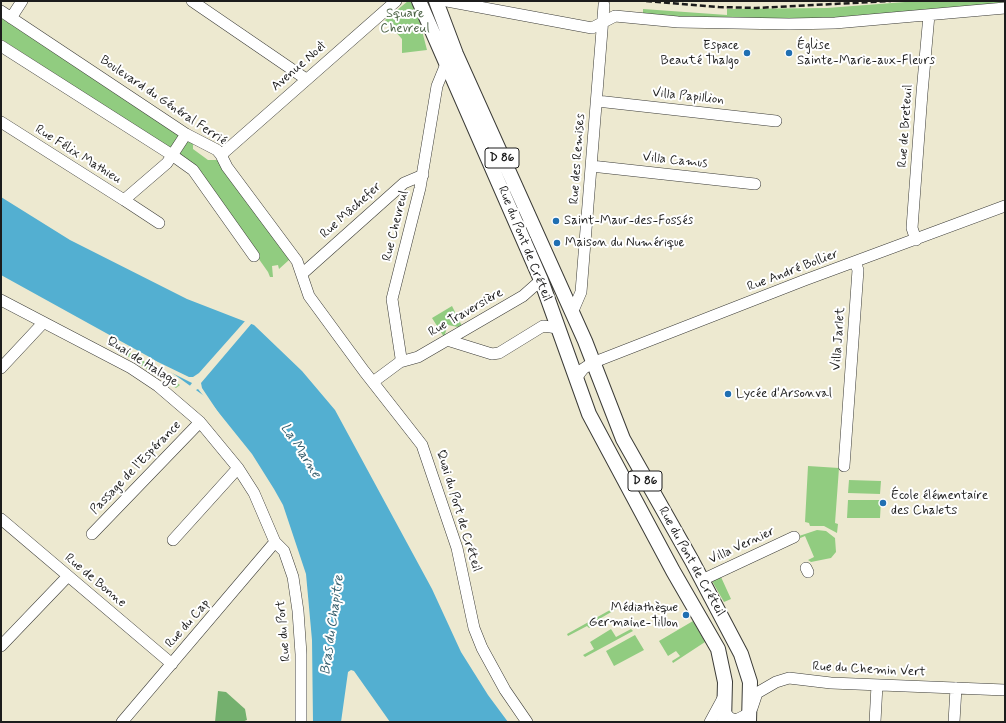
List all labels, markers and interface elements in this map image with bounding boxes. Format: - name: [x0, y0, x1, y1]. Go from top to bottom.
- park label: Square Chevreul: [380, 6, 430, 37]
- place label: Espace Beauté Thalgo: [660, 38, 739, 69]
- place label: Église Sainte-Marie-aux-Fleurs: [797, 38, 935, 69]
- street label: Avenue Noël: [269, 39, 329, 95]
- marker: Espace Beauté Thalgo: [742, 48, 752, 58]
- marker: Église Sainte-Marie-aux-Fleurs: [784, 48, 794, 58]
- street label: Boulevard du Général Ferrié: [97, 53, 229, 149]
- street label: Rue de Breteuil: [895, 84, 917, 168]
- street label: Villa Papillion: [651, 85, 725, 109]
- street label: Rue des Remises: [567, 113, 589, 205]
- street label: Rue Félix Mathieu: [32, 122, 124, 188]
- road number: D 86: [485, 148, 519, 168]
- street label: Villa Camus: [642, 150, 708, 172]
- street label: Rue Mâchefer: [317, 180, 385, 242]
- street label: Rue du Pont de Créteil: [494, 184, 554, 304]
- street label: Rue Chevreul: [380, 189, 412, 263]
- place label: Saint-Maur-des-Fossés: [564, 213, 693, 229]
- marker: Saint-Maur-des-Fossés: [551, 216, 561, 226]
- place label: Maison du Numérique: [565, 235, 685, 251]
- marker: Maison du Numérique: [552, 238, 562, 248]
- street label: Rue André Bollier: [745, 246, 841, 296]
- street label: Rue Traversière: [426, 285, 506, 341]
- street label: Villa Jarlet: [829, 307, 849, 371]
- street label: Quai de Halage: [103, 334, 181, 390]
- place label: Lycée d'Arsonval: [736, 386, 832, 402]
- marker: Lycée d'Arsonval: [723, 389, 733, 399]
- street label: Passage de l'Espérance: [87, 418, 185, 518]
- water label: La Marne: [276, 421, 324, 481]
- street label: Quai du Port de Créteil: [432, 448, 484, 574]
- road number: D 86: [628, 471, 662, 491]
- place label: École élémentaire des Chalets: [891, 488, 988, 519]
- marker: École élémentaire des Chalets: [878, 498, 888, 508]
- street label: Rue du Pont de Créteil: [654, 504, 728, 620]
- street label: Villa Vernier: [707, 524, 777, 568]
- street label: Rue de Bonne: [61, 551, 129, 611]
- water label: Bras du Chapitre: [318, 574, 348, 676]
- street label: Rue du Cap: [163, 596, 213, 652]
- street label: Rue du Port: [274, 600, 294, 662]
- place label: Médiathèque Germaine-Tillon: [589, 600, 678, 631]
- marker: Médiathèque Germaine-Tillon: [681, 610, 691, 620]
- street label: Rue du Chemin Vert: [812, 659, 926, 681]

